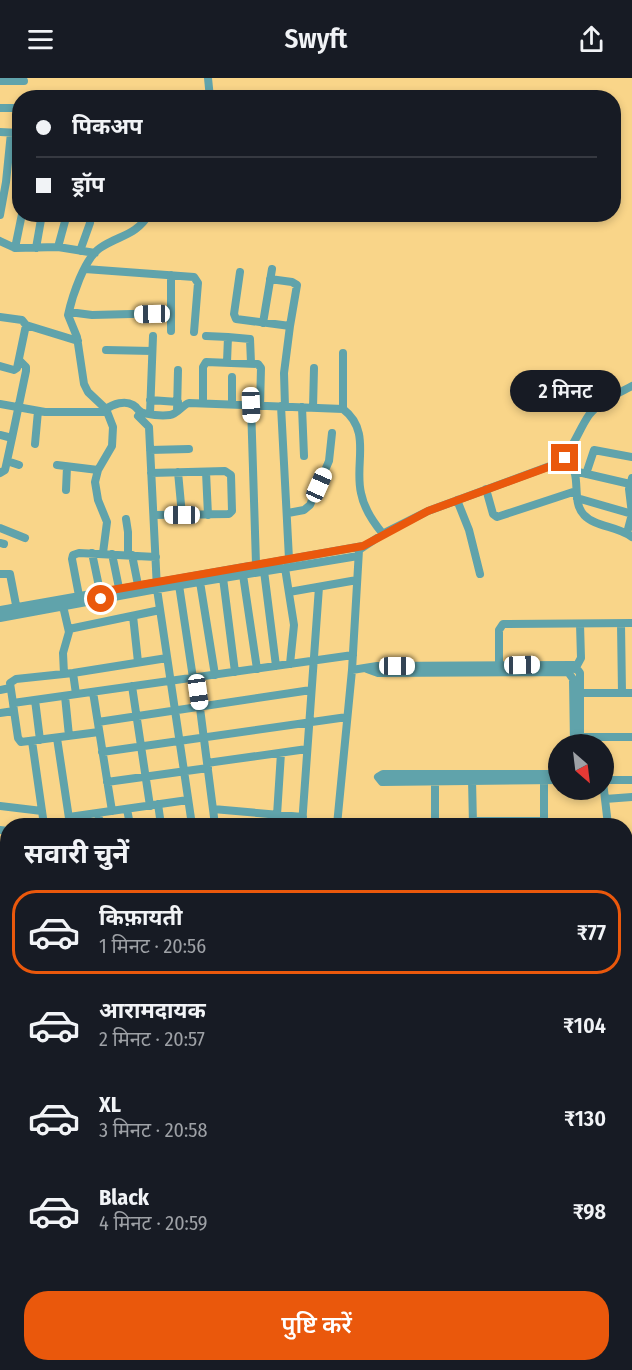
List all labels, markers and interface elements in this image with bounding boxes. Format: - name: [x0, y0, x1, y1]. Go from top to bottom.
- icon: menu: [24, 23, 57, 56]
- text: Swyft: [285, 23, 348, 55]
- icon: share: [575, 23, 608, 56]
- text: पिकअप: [72, 113, 143, 140]
- text: ड्रॉप: [72, 171, 105, 198]
- car: [134, 305, 170, 323]
- callout: 2 मिनट: [510, 371, 620, 413]
- text: 2 मिनट: [538, 379, 593, 403]
- car: [241, 387, 261, 423]
- route end: [551, 444, 578, 471]
- car: [303, 465, 335, 505]
- car: [164, 506, 200, 524]
- route start: [87, 585, 114, 612]
- car: [504, 656, 540, 674]
- car: [379, 657, 415, 675]
- car: [187, 673, 209, 711]
- north arrow: [548, 734, 614, 800]
- map controls: [548, 734, 614, 800]
- text: सवारी चुनें: [24, 838, 129, 870]
- text: किफ़ायती: [99, 904, 183, 931]
- icon: car: [27, 905, 81, 959]
- text: ₹77: [577, 919, 606, 946]
- text: 1 मिनट · 20:56: [99, 934, 206, 958]
- text: आरामदायक: [99, 997, 206, 1024]
- icon: car: [27, 998, 81, 1052]
- text: ₹104: [563, 1012, 606, 1039]
- text: 2 मिनट · 20:57: [99, 1027, 205, 1051]
- icon: car: [27, 1091, 81, 1145]
- text: XL: [99, 1091, 121, 1118]
- text: ₹130: [564, 1105, 606, 1132]
- text: 3 मिनट · 20:58: [99, 1118, 207, 1142]
- icon: car: [27, 1184, 81, 1238]
- text: Black: [99, 1184, 149, 1211]
- text: ₹98: [573, 1198, 606, 1225]
- text: 4 मिनट · 20:59: [99, 1211, 208, 1235]
- button: पुष्टि करें: [24, 1291, 609, 1360]

